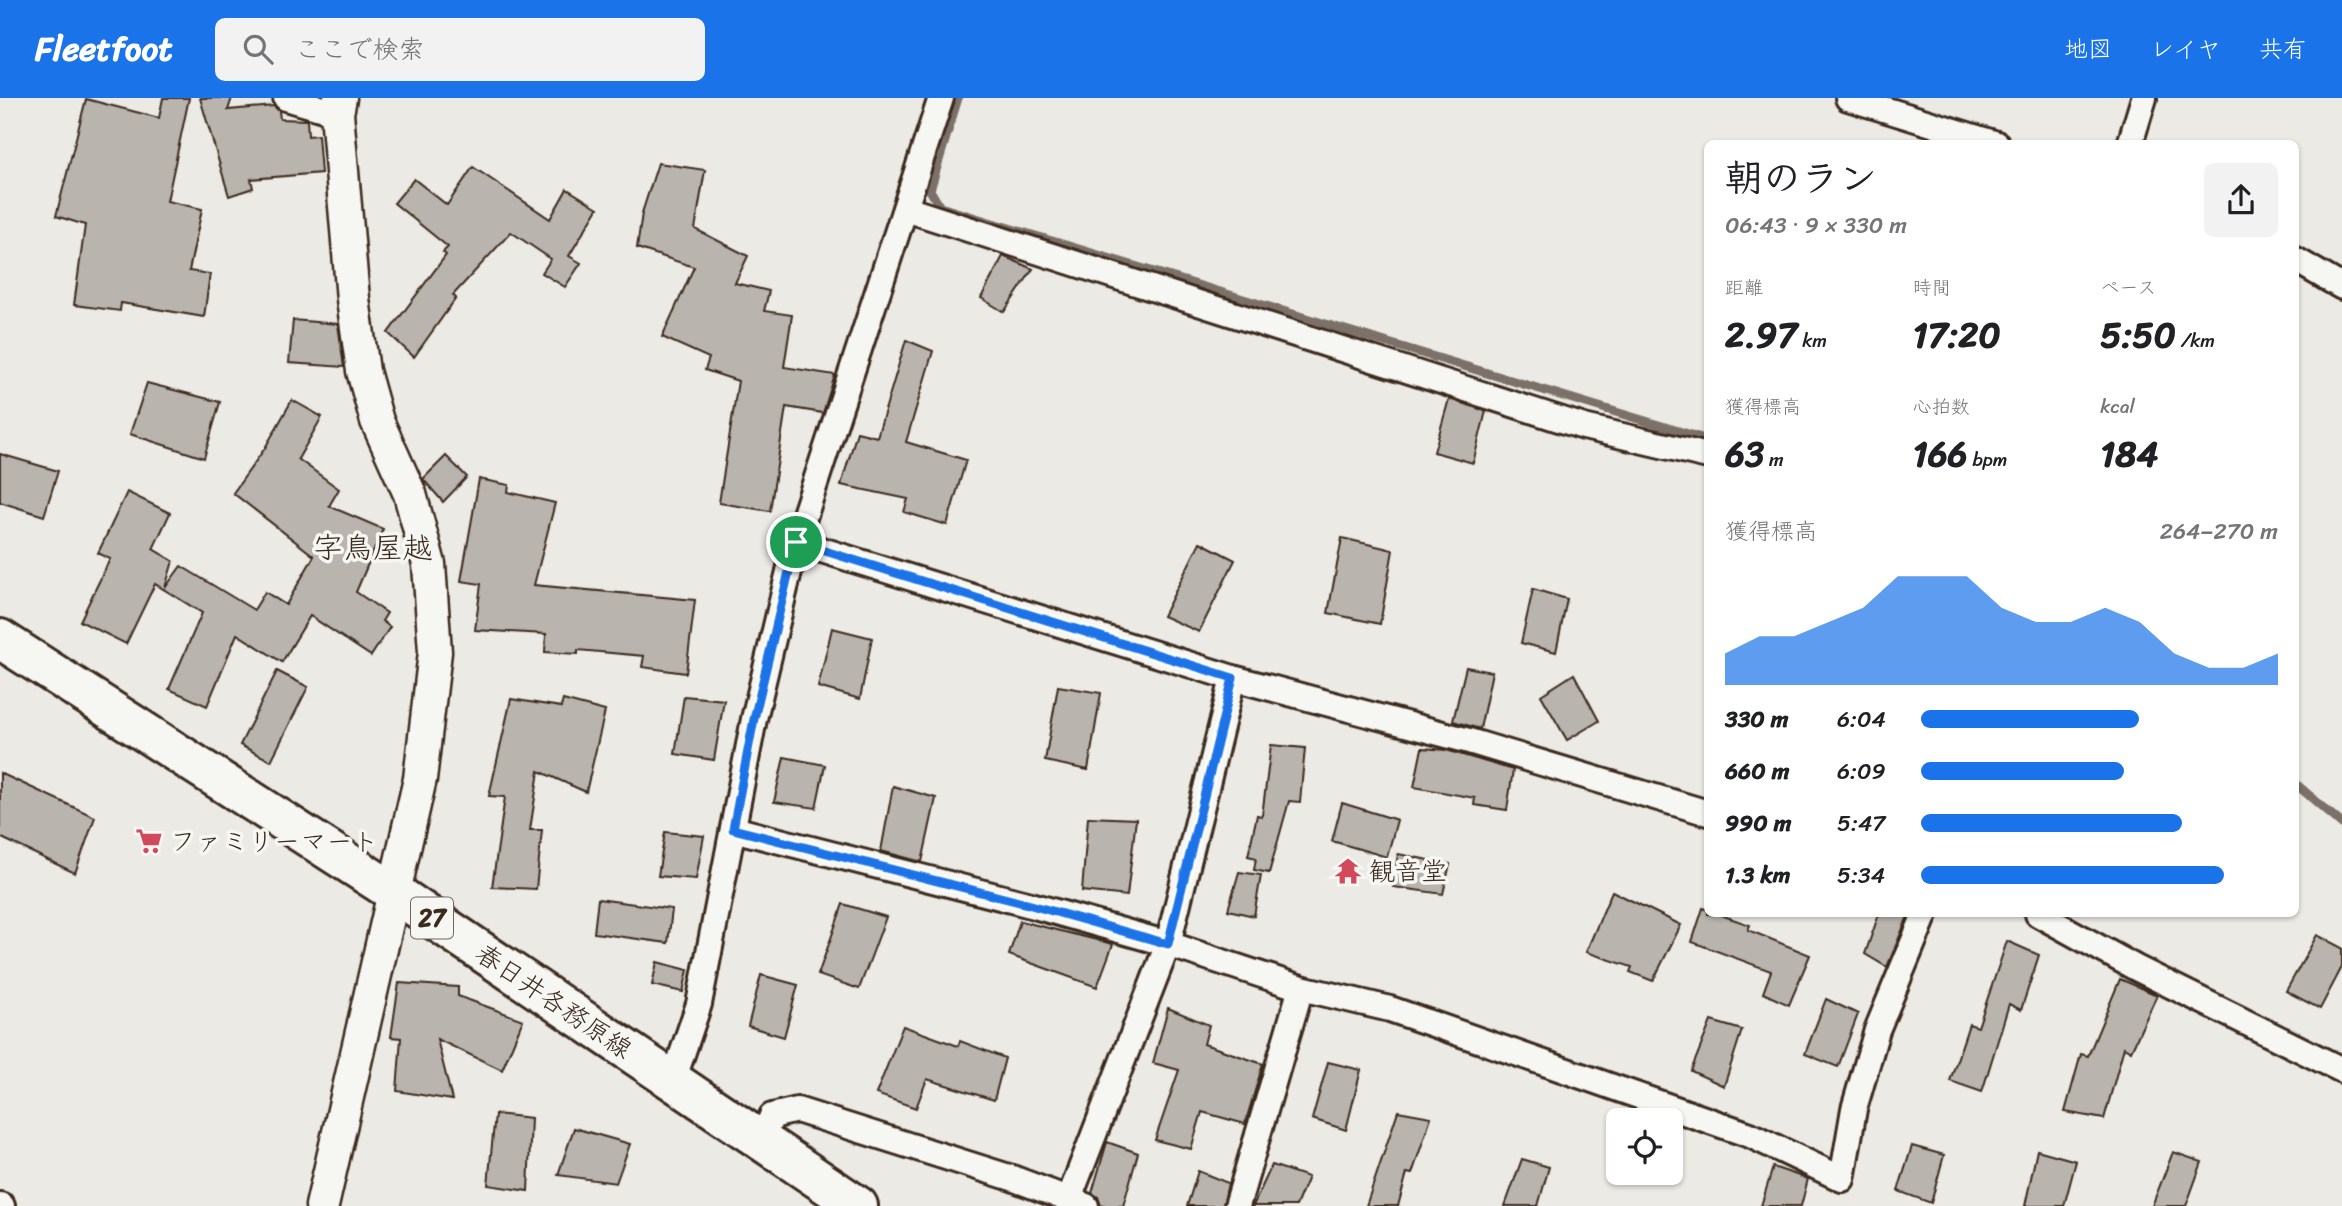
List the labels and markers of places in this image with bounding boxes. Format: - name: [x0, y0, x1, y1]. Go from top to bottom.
- pin: [766, 512, 826, 572]
- place label: ファミリーマート: [170, 818, 379, 864]
- supermarket icon: ファミリーマート: [134, 826, 164, 856]
- place label: 観音堂: [1369, 848, 1447, 894]
- temple icon: 観音堂: [1333, 856, 1363, 886]

